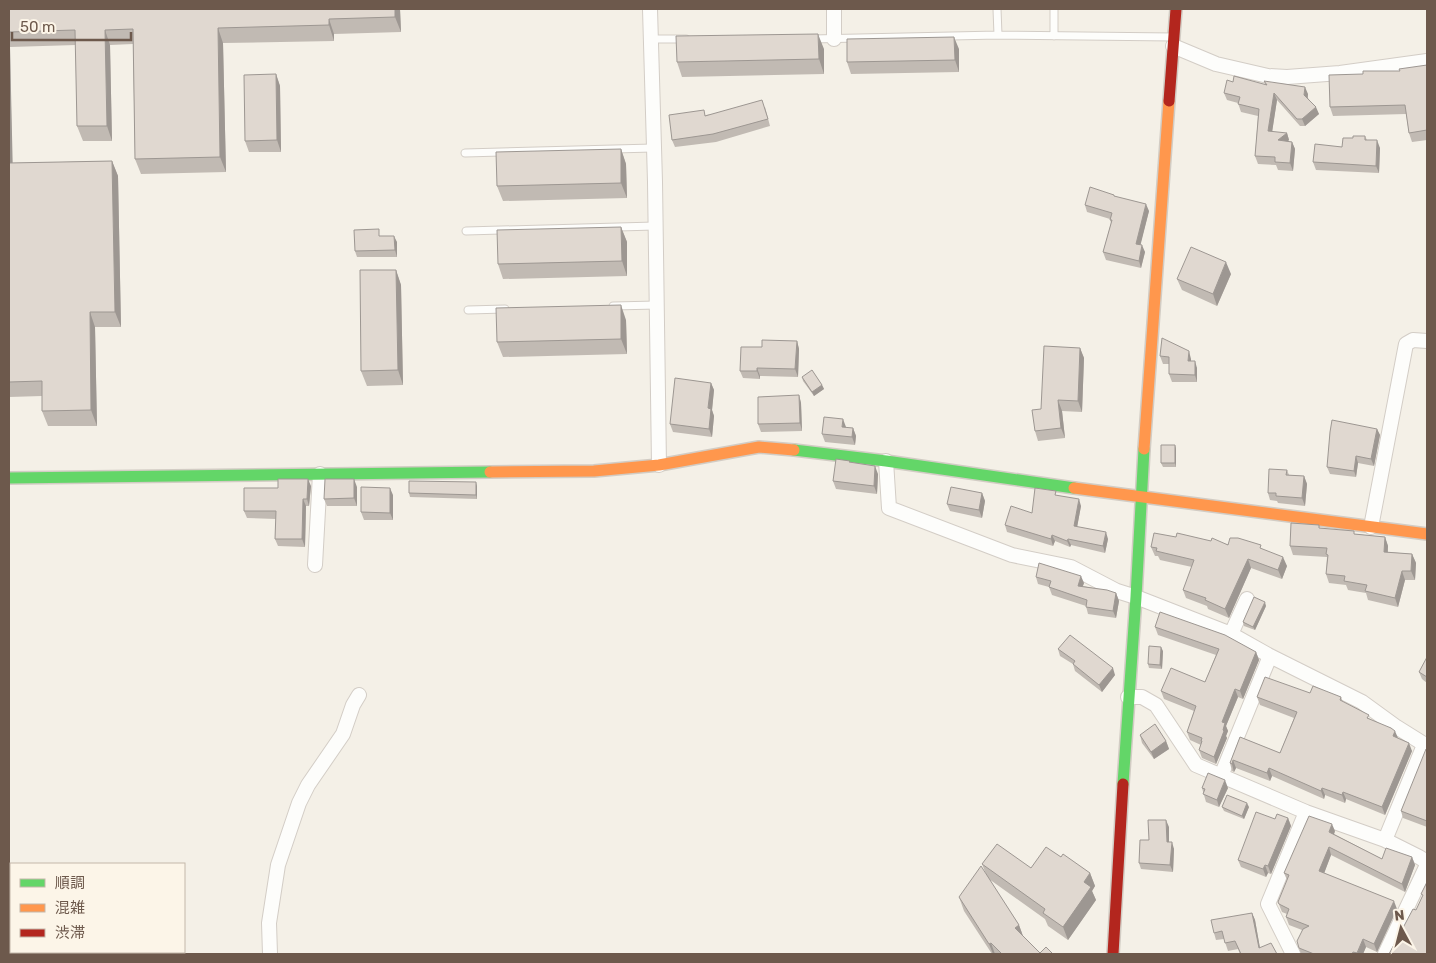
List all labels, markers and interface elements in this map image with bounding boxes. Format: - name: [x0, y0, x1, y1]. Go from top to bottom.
- scale bar: [12, 10, 131, 42]
- text: 50 m: [20, 18, 55, 36]
- legend: [10, 863, 185, 953]
- text: 順調: [55, 874, 85, 892]
- text: 混雑: [55, 899, 85, 917]
- north arrow: [1376, 903, 1426, 953]
- text: N: [1393, 907, 1406, 925]
- text: 渋滞: [55, 924, 85, 942]

